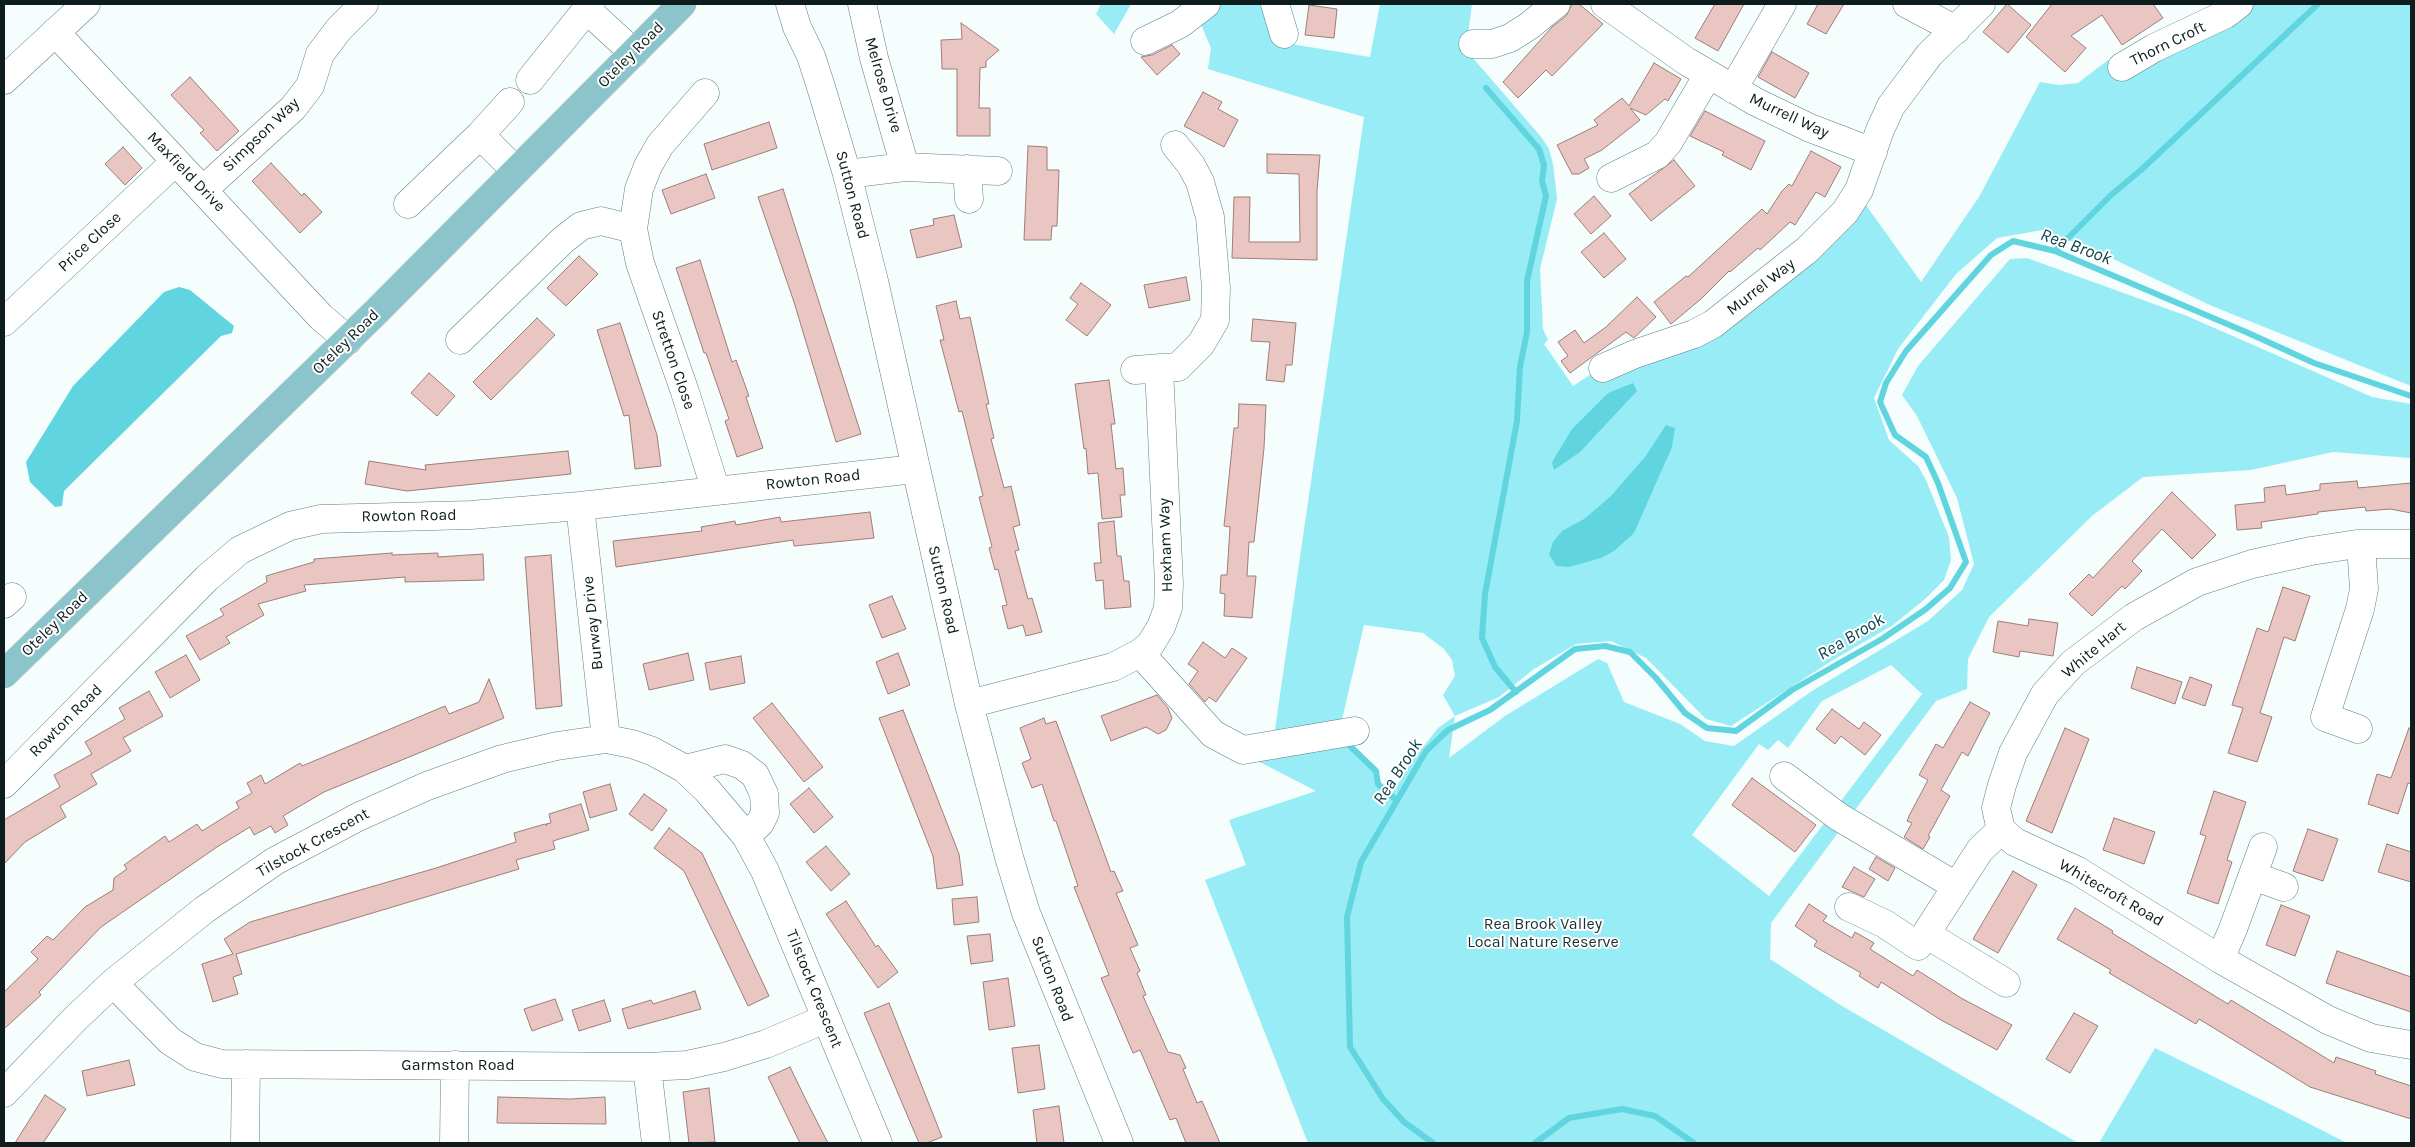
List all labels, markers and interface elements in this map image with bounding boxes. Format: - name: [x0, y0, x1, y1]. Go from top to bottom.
- street label: Oteley Road: [594, 18, 668, 92]
- street label: Thorn Croft: [2127, 18, 2209, 70]
- street label: Melrose Drive: [860, 35, 906, 135]
- street label: Murrell Way: [1746, 89, 1832, 143]
- street label: Simpson Way: [219, 94, 303, 176]
- street label: Maxfield Drive: [143, 128, 229, 216]
- street label: Sutton Road: [831, 149, 873, 241]
- street label: Price Close: [54, 208, 126, 276]
- water label: Rea Brook: [2037, 224, 2115, 270]
- street label: Murrel Way: [1723, 254, 1799, 320]
- street label: Oteley Road: [309, 305, 383, 379]
- street label: Stretton Close: [647, 308, 699, 412]
- street label: Rowton Road: [765, 465, 861, 495]
- street label: Hexham Way: [1155, 498, 1177, 592]
- street label: Rowton Road: [361, 506, 457, 526]
- street label: Sutton Road: [923, 544, 963, 636]
- street label: Burway Drive: [579, 575, 607, 671]
- street label: Oteley Road: [18, 587, 92, 661]
- water label: Rea Brook: [1814, 609, 1888, 665]
- street label: White Hart: [2058, 618, 2130, 682]
- street label: Rowton Road: [26, 681, 106, 761]
- water label: Rea Brook: [1369, 735, 1427, 809]
- street label: Tilstock Crescent: [253, 804, 373, 882]
- street label: Whitecroft Road: [2055, 855, 2167, 931]
- park label: Rea Brook Valley Local Nature Reserve: [1467, 914, 1619, 952]
- street label: Tilstock Crescent: [782, 927, 846, 1051]
- street label: Sutton Road: [1027, 933, 1077, 1025]
- street label: Garmston Road: [401, 1055, 515, 1075]

